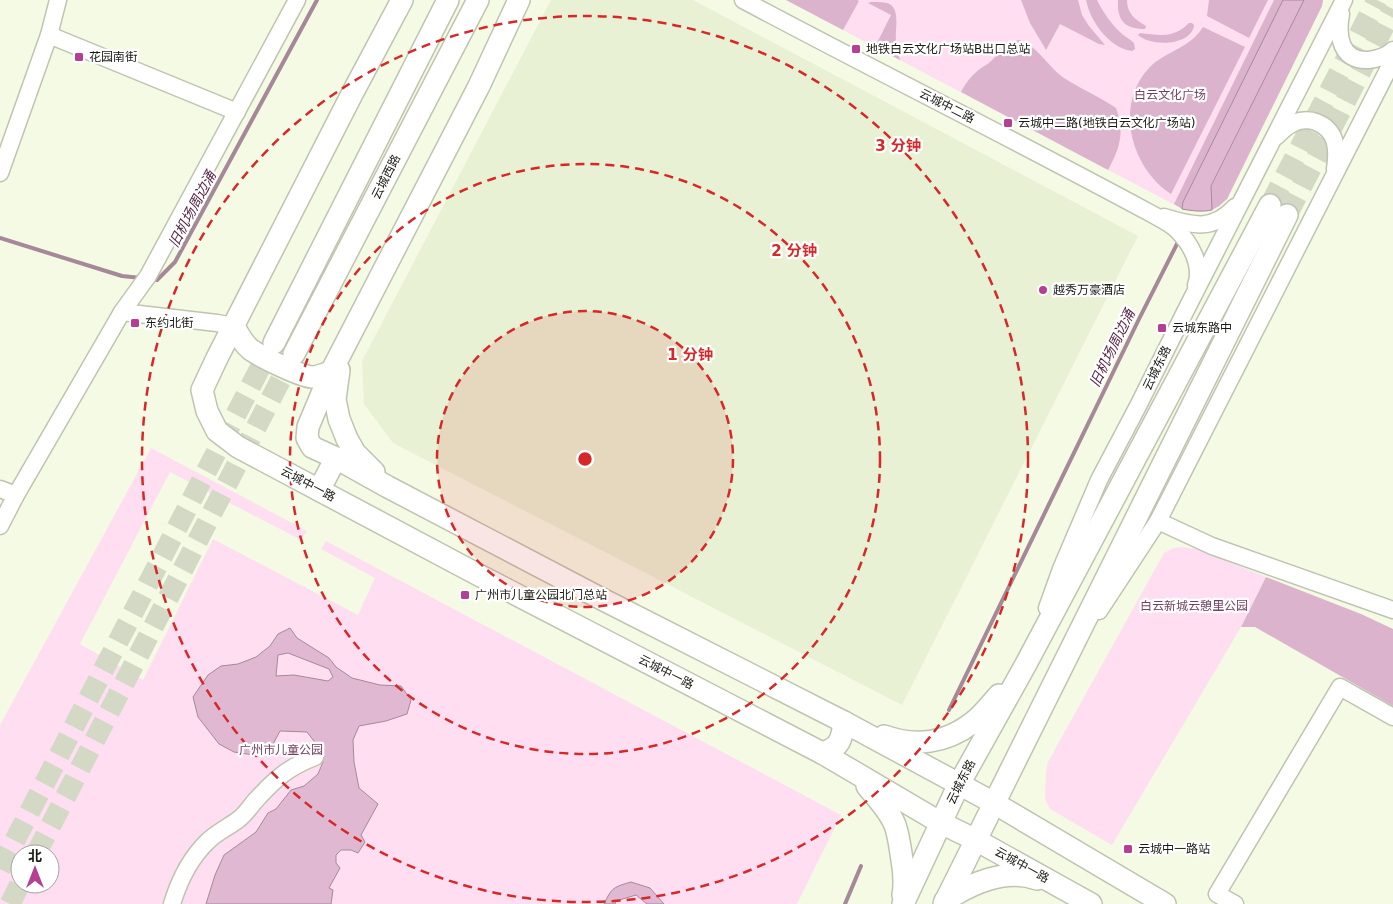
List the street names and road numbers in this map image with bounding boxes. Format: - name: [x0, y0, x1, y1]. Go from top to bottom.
- street label: 云城中二路: [917, 86, 977, 126]
- street label: 云城西路: [369, 152, 403, 202]
- street label: 云城东路: [1140, 343, 1174, 393]
- street label: 云城中一路: [278, 464, 338, 504]
- street label: 云城中一路: [636, 652, 696, 692]
- street label: 云城东路: [944, 757, 978, 807]
- street label: 云城中一路: [992, 844, 1052, 886]

